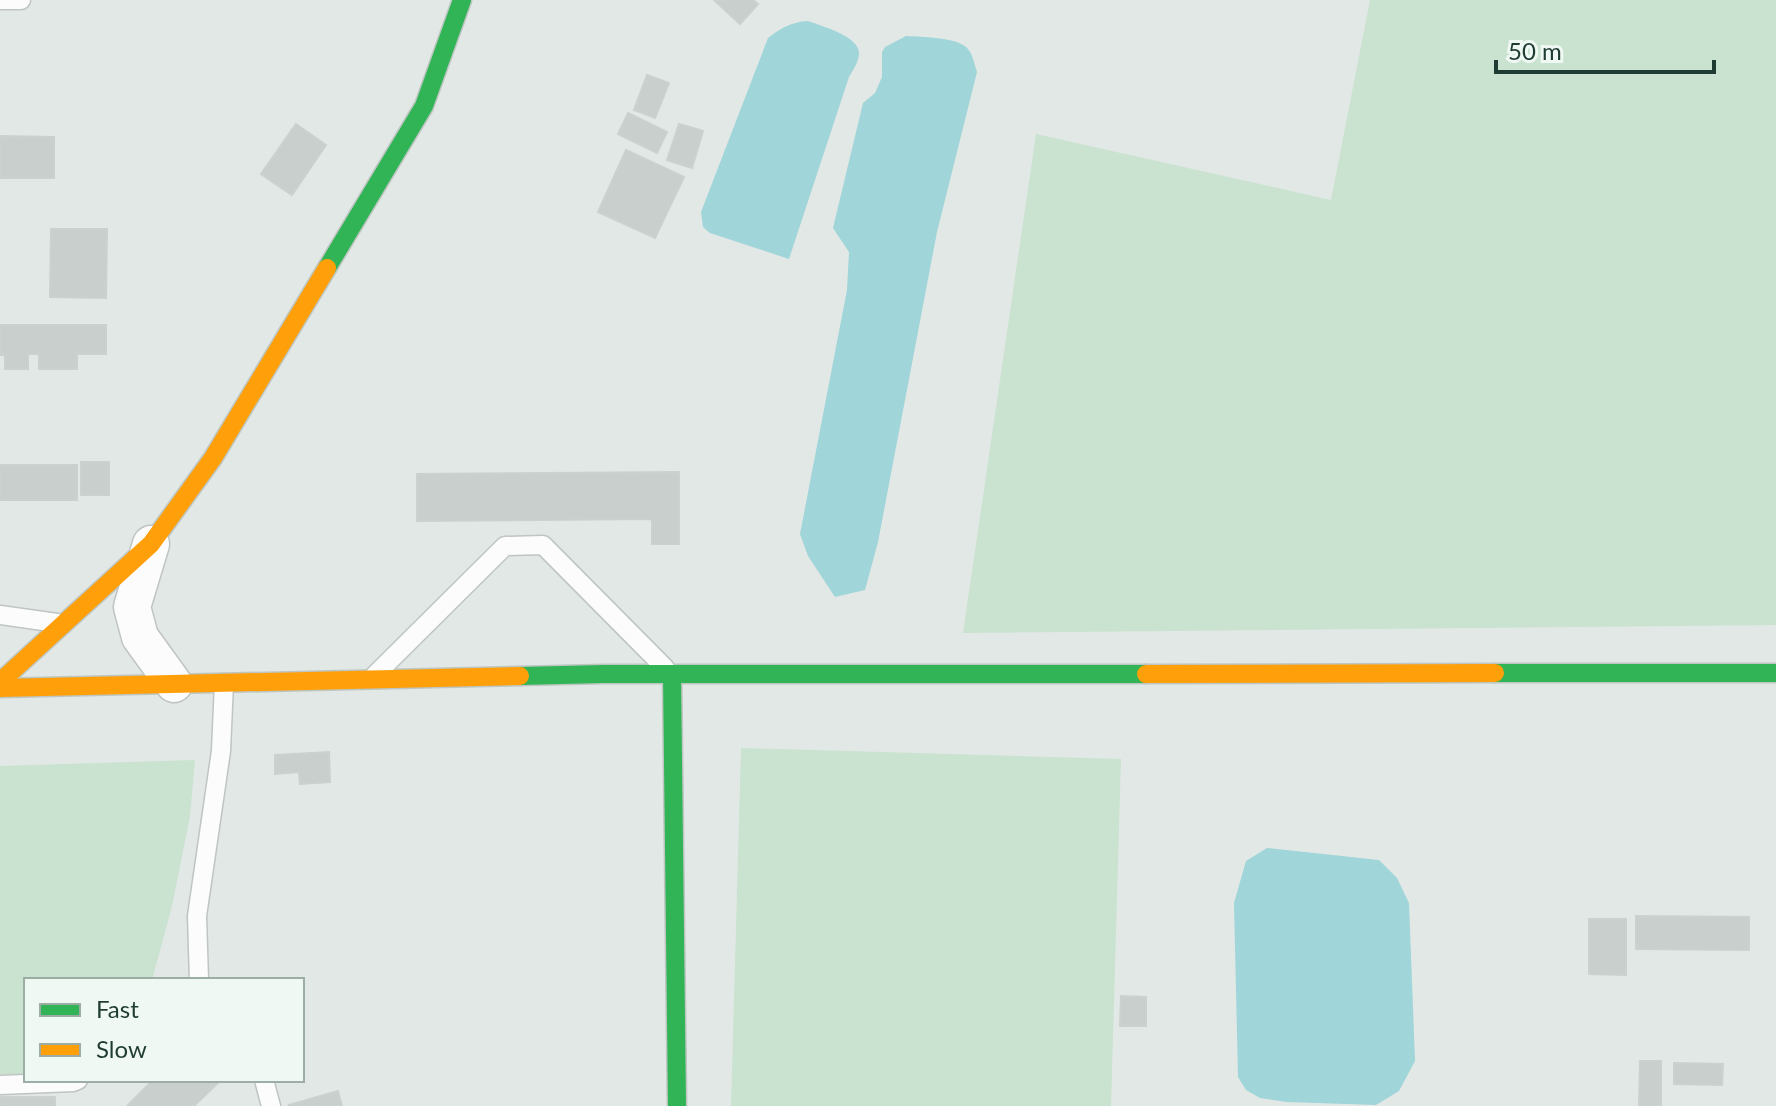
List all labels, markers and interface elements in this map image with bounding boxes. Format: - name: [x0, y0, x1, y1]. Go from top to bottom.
- scale bar: [1496, 24, 1714, 74]
- text: 50 m: [1508, 36, 1562, 65]
- legend: [24, 978, 304, 1082]
- text: Fast: [96, 994, 139, 1023]
- text: Slow: [96, 1034, 147, 1063]

